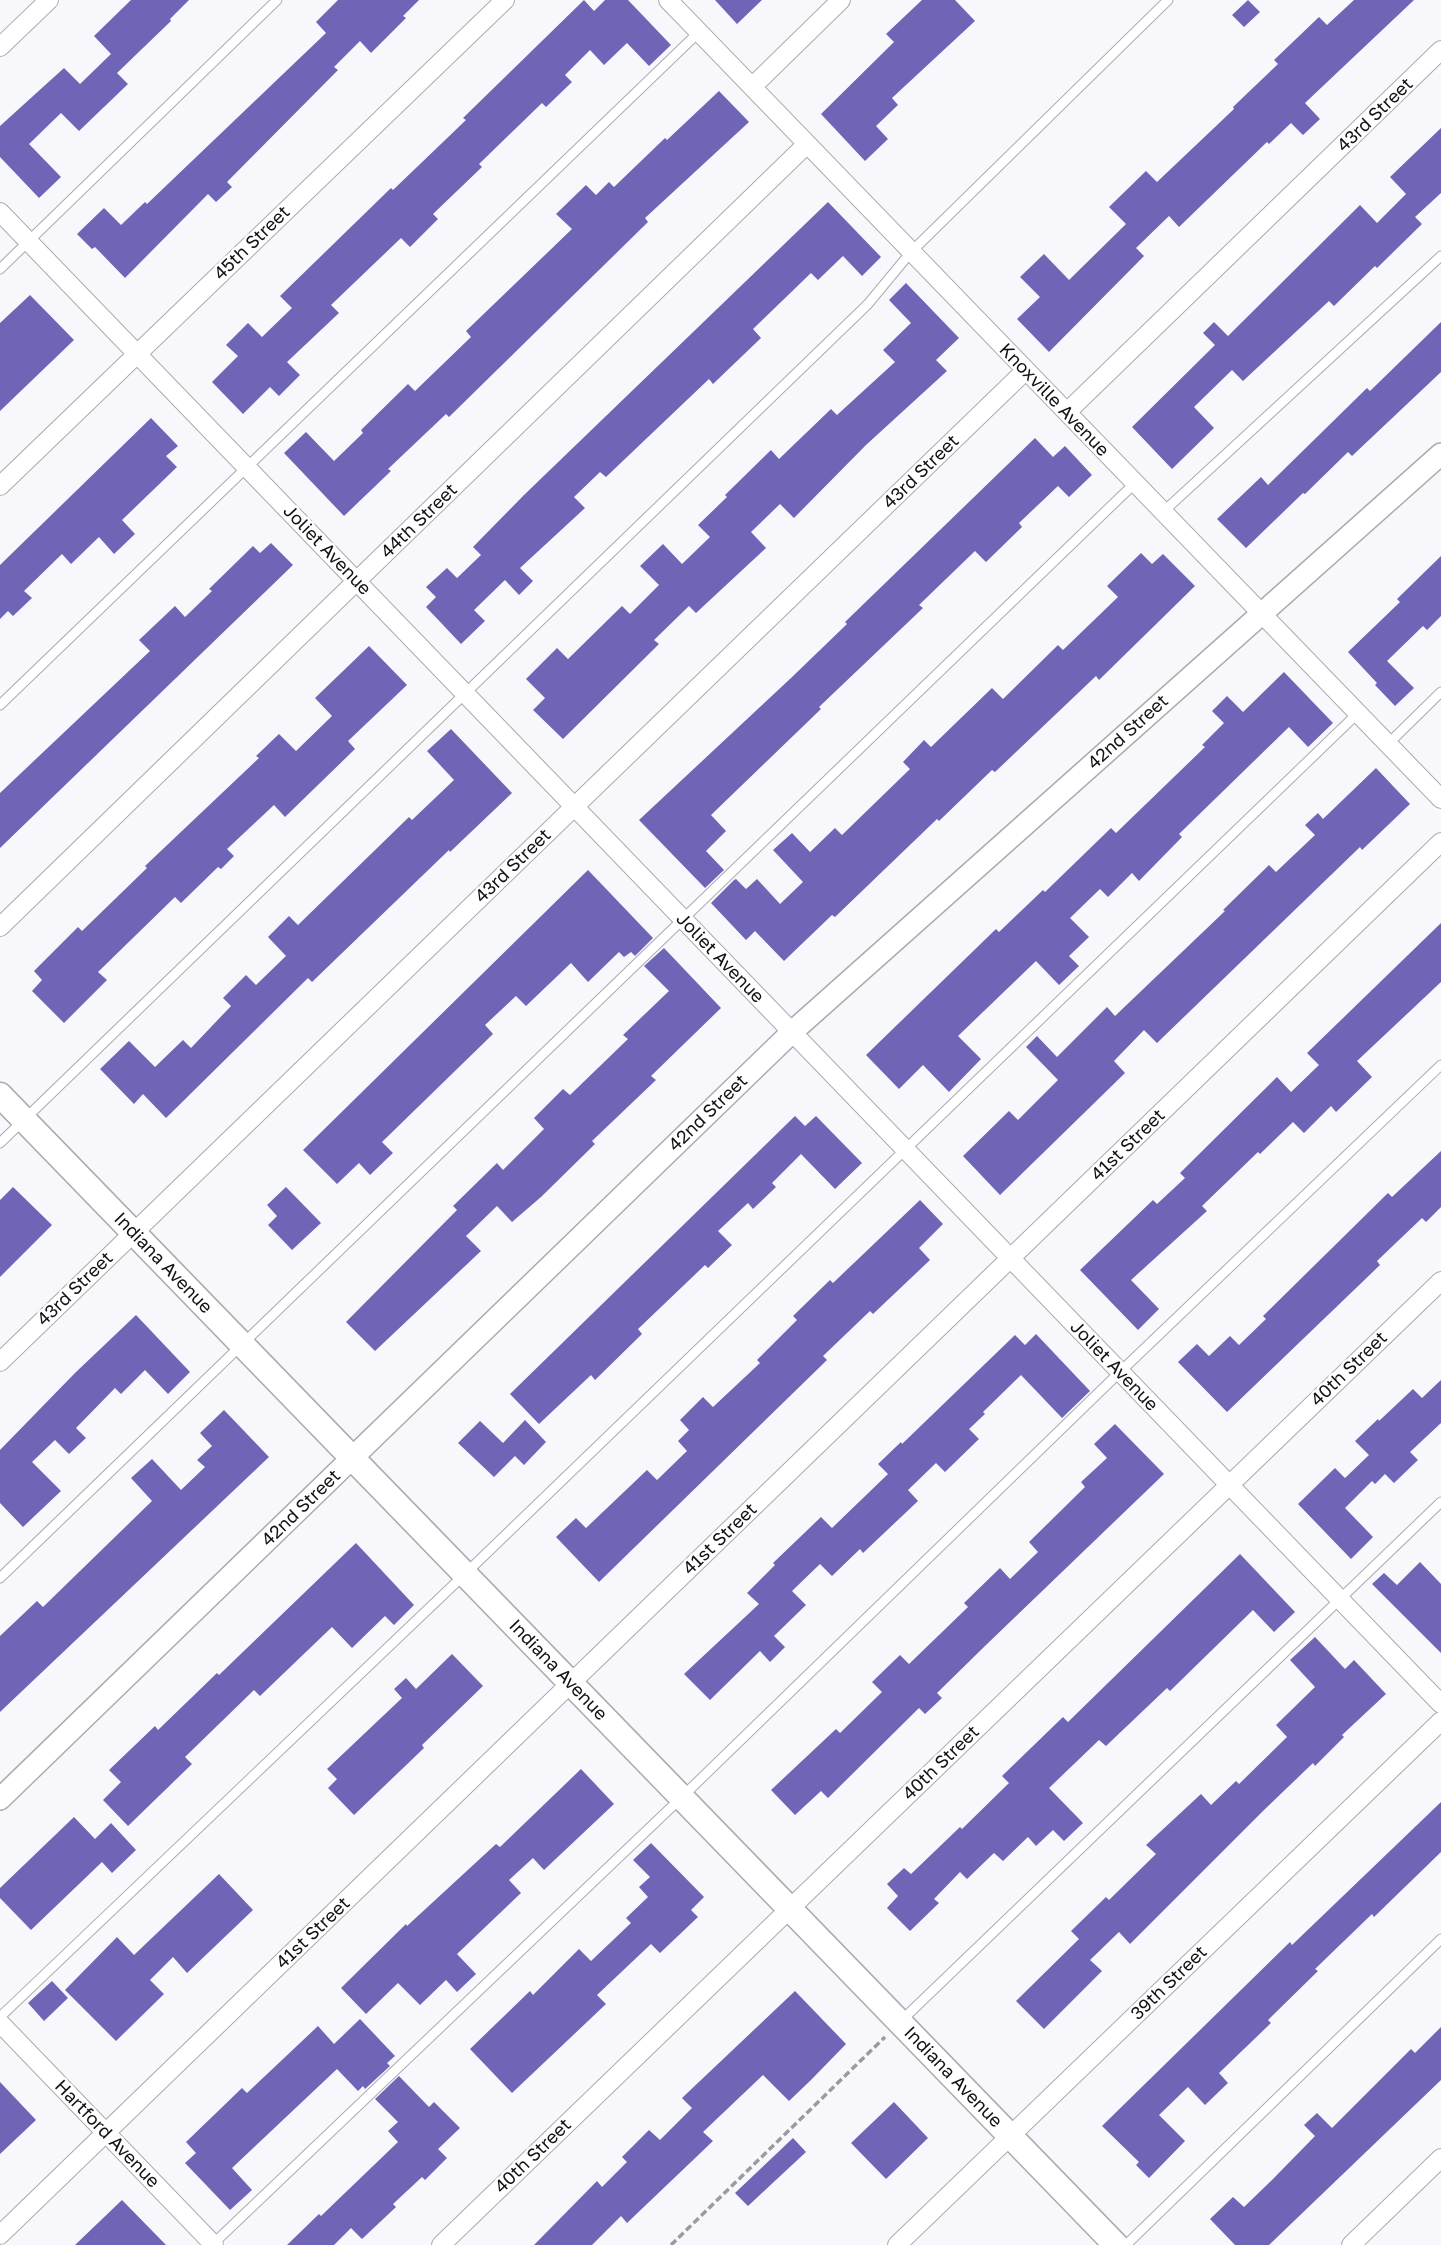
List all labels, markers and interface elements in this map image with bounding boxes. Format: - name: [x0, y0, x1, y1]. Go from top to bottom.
- street label: 43rd Street: [1333, 73, 1417, 157]
- street label: 45th Street: [209, 201, 295, 285]
- street label: Knoxville Avenue: [995, 339, 1113, 461]
- street label: 43rd Street: [879, 430, 963, 514]
- street label: 44th Street: [376, 479, 462, 563]
- street label: Joliet Avenue: [279, 500, 375, 600]
- street label: 42nd Street: [1083, 690, 1173, 774]
- street label: 43rd Street: [471, 824, 555, 908]
- street label: Joliet Avenue: [672, 908, 768, 1008]
- street label: 42nd Street: [664, 1070, 752, 1156]
- street label: 41st Street: [1087, 1105, 1169, 1185]
- street label: Indiana Avenue: [109, 1208, 217, 1318]
- street label: 43rd Street: [33, 1247, 117, 1331]
- street label: Joliet Avenue: [1066, 1316, 1162, 1416]
- street label: 40th Street: [1306, 1327, 1392, 1411]
- street label: 42nd Street: [257, 1465, 345, 1551]
- street label: 41st Street: [679, 1499, 761, 1579]
- street label: Indiana Avenue: [504, 1615, 612, 1725]
- street label: 40th Street: [898, 1721, 984, 1805]
- street label: 41st Street: [272, 1893, 354, 1973]
- street label: 39th Street: [1126, 1941, 1212, 2025]
- street label: Indiana Avenue: [899, 2022, 1007, 2132]
- street label: Hartford Avenue: [50, 2076, 164, 2192]
- street label: 40th Street: [490, 2114, 576, 2198]

